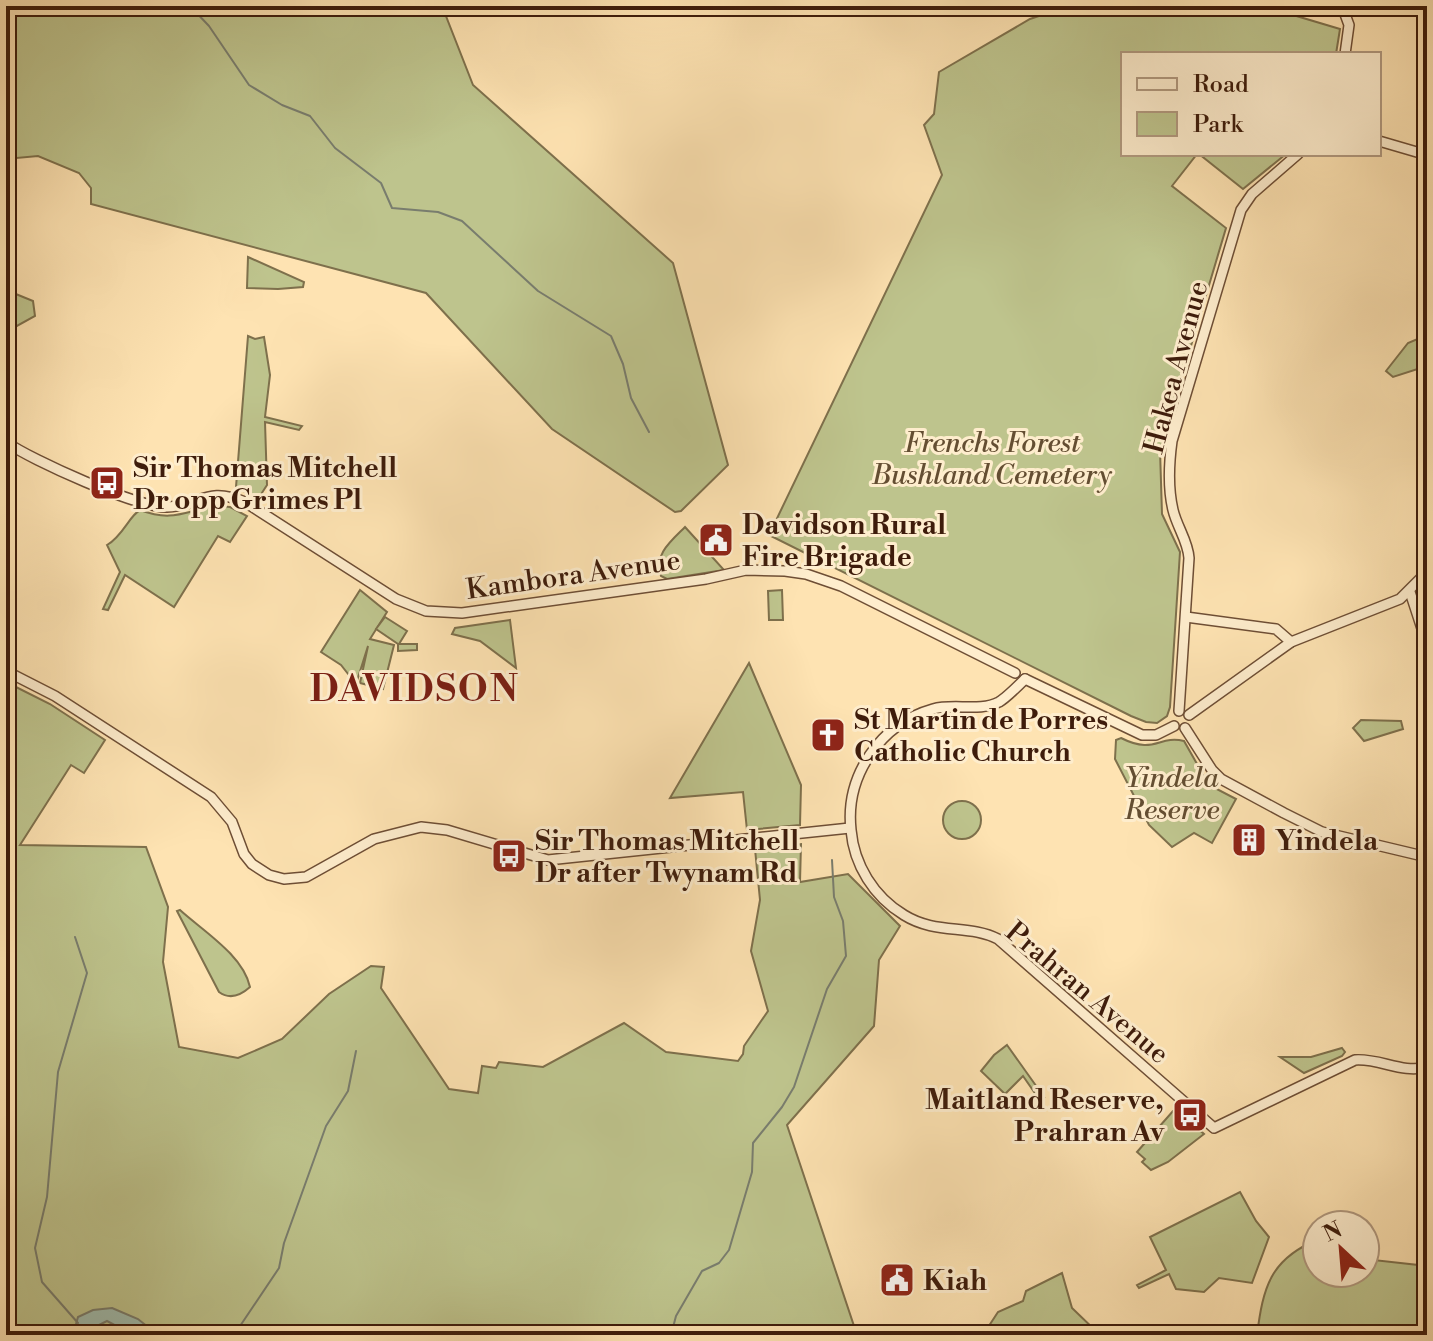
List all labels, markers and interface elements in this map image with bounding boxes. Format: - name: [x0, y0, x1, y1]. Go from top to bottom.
- legend: [1121, 52, 1381, 156]
- text: Road: [1193, 70, 1249, 100]
- text: Park: [1193, 110, 1244, 140]
- street label: Hakea Avenue: [1137, 277, 1216, 458]
- park label: Frenchs Forest Bushland Cemetery: [871, 426, 1113, 493]
- place label: Sir Thomas Mitchell Dr opp Grimes Pl: [133, 451, 397, 518]
- bus stop icon: Sir Thomas Mitchell Dr opp Grimes Pl: [88, 464, 126, 502]
- place label: Davidson Rural Fire Brigade: [742, 508, 946, 575]
- public building icon: Davidson Rural Fire Brigade: [697, 521, 735, 559]
- street label: Kambora Avenue: [464, 543, 683, 608]
- district label: DAVIDSON: [310, 668, 520, 713]
- place label: St Martin de Porres Catholic Church: [854, 703, 1108, 770]
- church icon: St Martin de Porres Catholic Church: [809, 716, 847, 754]
- park label: Yindela Reserve: [1123, 761, 1220, 828]
- building icon: Yindela: [1230, 821, 1268, 859]
- place label: Sir Thomas Mitchell Dr after Twynam Rd: [535, 824, 799, 891]
- place label: Yindela: [1275, 824, 1379, 859]
- bus stop icon: Sir Thomas Mitchell Dr after Twynam Rd: [490, 837, 528, 875]
- street label: Prahran Avenue: [998, 915, 1176, 1072]
- place label: Maitland Reserve, Prahran Av: [925, 1083, 1165, 1150]
- bus stop icon: Maitland Reserve, Prahran Av: [1171, 1096, 1209, 1134]
- north arrow: [1301, 1209, 1381, 1289]
- text: N: [1319, 1216, 1347, 1248]
- public building icon: Kiah: [878, 1261, 916, 1299]
- place label: Kiah: [923, 1264, 987, 1299]

